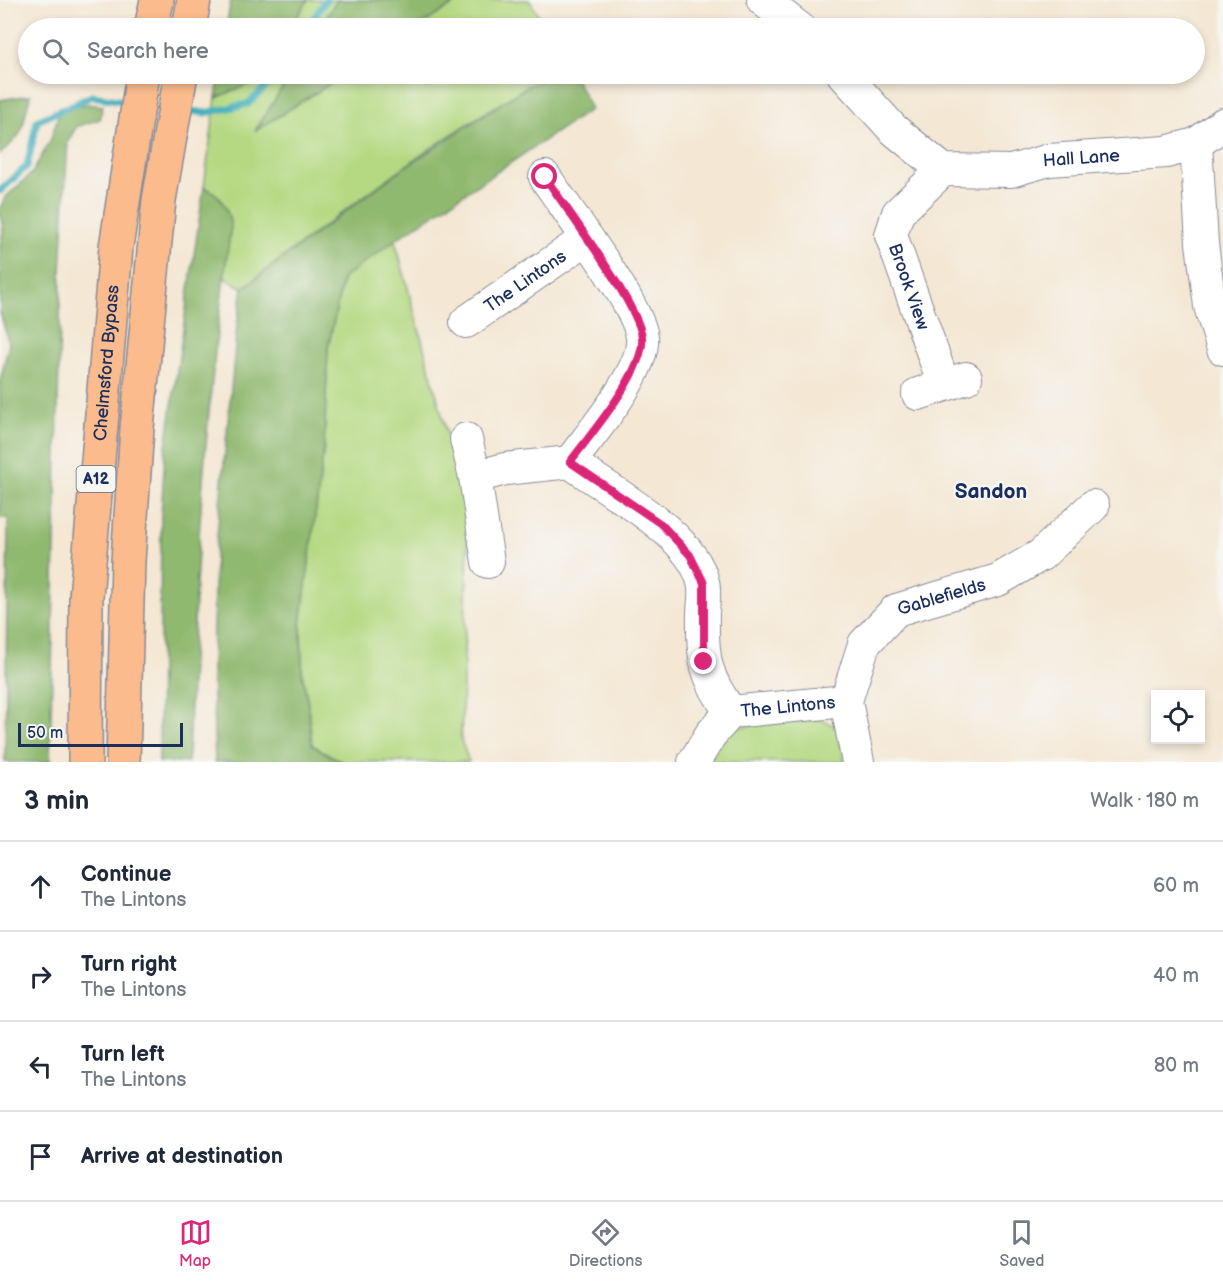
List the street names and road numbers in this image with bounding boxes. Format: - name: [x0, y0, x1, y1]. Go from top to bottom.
- street label: Hall Lane: [1042, 145, 1121, 171]
- street label: Brook View: [884, 241, 934, 333]
- street label: The Lintons: [480, 245, 570, 317]
- street label: Chelmsford Bypass: [89, 284, 123, 442]
- road number: A12: [76, 466, 116, 492]
- street label: Gablefields: [895, 574, 988, 620]
- street label: The Lintons: [740, 692, 836, 722]

